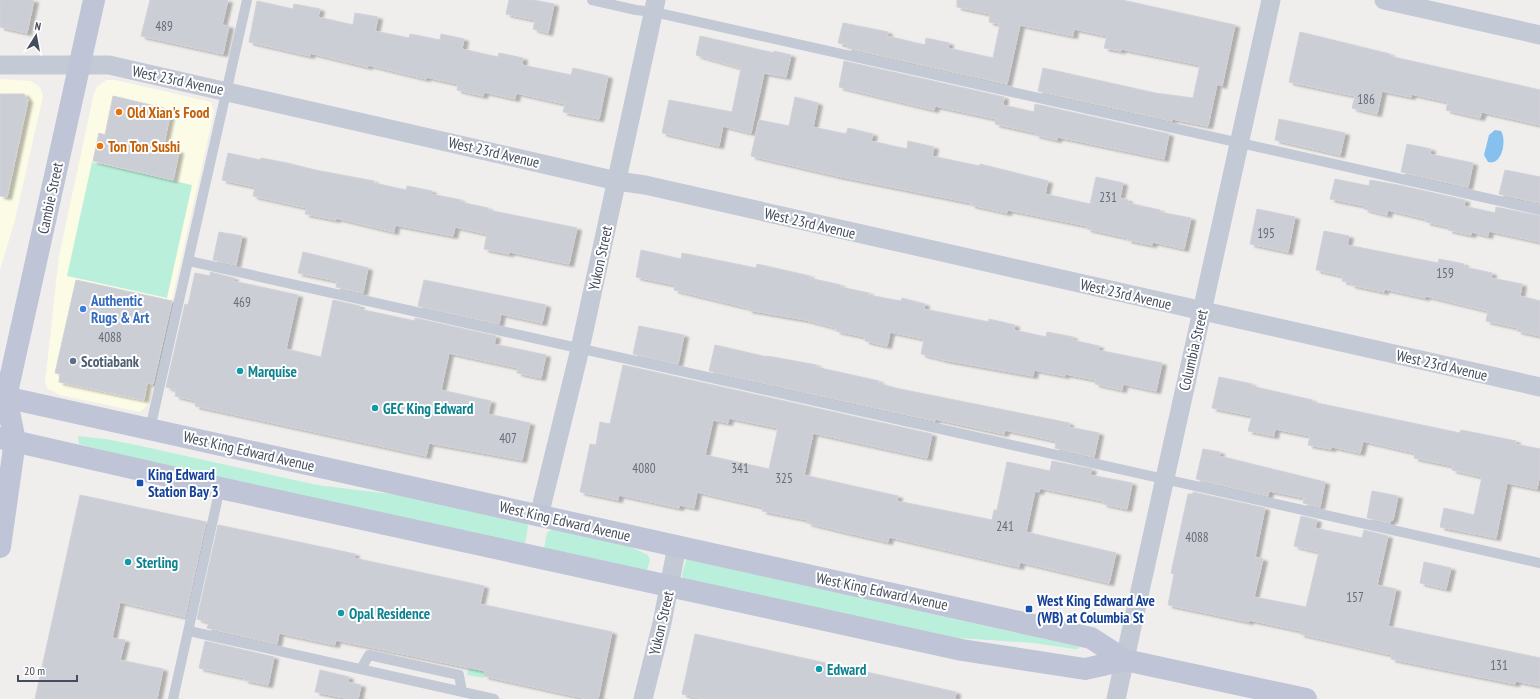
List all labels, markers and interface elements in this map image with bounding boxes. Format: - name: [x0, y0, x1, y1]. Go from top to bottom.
- north arrow: [16, 16, 56, 56]
- house number: 489: [155, 18, 173, 35]
- text: N: [34, 19, 42, 34]
- street label: West 23rd Avenue: [131, 61, 225, 99]
- house number: 186: [1357, 91, 1375, 108]
- place label: Old Xian's Food: [127, 103, 210, 122]
- marker: Old Xian's Food: [114, 107, 124, 117]
- street label: West 23rd Avenue: [447, 132, 541, 172]
- place label: Ton Ton Sushi: [108, 137, 180, 156]
- marker: Ton Ton Sushi: [95, 141, 105, 151]
- street label: Cambie Street: [33, 160, 67, 236]
- house number: 231: [1099, 189, 1117, 206]
- street label: West 23rd Avenue: [763, 203, 857, 243]
- street label: Yukon Street: [584, 224, 616, 292]
- house number: 195: [1257, 225, 1275, 242]
- house number: 159: [1436, 265, 1454, 282]
- street label: West 23rd Avenue: [1079, 274, 1173, 314]
- place label: Authentic Rugs & Art: [90, 291, 150, 327]
- house number: 469: [233, 294, 251, 311]
- marker: Authentic Rugs & Art: [78, 304, 88, 314]
- street label: Columbia Street: [1174, 308, 1212, 392]
- house number: 4088: [98, 329, 122, 346]
- street label: West 23rd Avenue: [1395, 345, 1489, 385]
- place label: Scotiabank: [81, 352, 140, 371]
- marker: Scotiabank: [68, 356, 78, 366]
- place label: Marquise: [248, 362, 297, 381]
- marker: Marquise: [235, 366, 245, 376]
- place label: GEC King Edward: [383, 399, 474, 418]
- marker: GEC King Edward: [370, 403, 380, 413]
- street label: West King Edward Avenue: [182, 427, 316, 475]
- house number: 407: [499, 430, 517, 447]
- house number: 4080: [632, 460, 656, 477]
- house number: 341: [731, 460, 749, 477]
- place label: King Edward Station Bay 3: [148, 465, 219, 501]
- house number: 325: [775, 470, 793, 487]
- marker: King Edward Station Bay 3: [135, 478, 145, 488]
- street label: West King Edward Avenue: [498, 497, 632, 545]
- house number: 241: [996, 518, 1014, 535]
- house number: 4088: [1185, 529, 1209, 546]
- place label: Sterling: [136, 553, 179, 572]
- marker: Sterling: [123, 557, 133, 567]
- street label: West King Edward Avenue: [814, 568, 950, 614]
- street label: Yukon Street: [644, 589, 678, 657]
- house number: 157: [1346, 589, 1364, 606]
- place label: West King Edward Ave (WB) at Columbia St: [1036, 591, 1155, 627]
- place label: Opal Residence: [349, 604, 430, 623]
- marker: West King Edward Ave (WB) at Columbia St: [1024, 604, 1034, 614]
- marker: Opal Residence: [336, 608, 346, 618]
- scale bar: [18, 657, 77, 683]
- house number: 131: [1490, 657, 1508, 674]
- place label: Edward: [827, 660, 867, 679]
- text: 20 m: [24, 663, 45, 678]
- marker: Edward: [814, 664, 824, 674]

